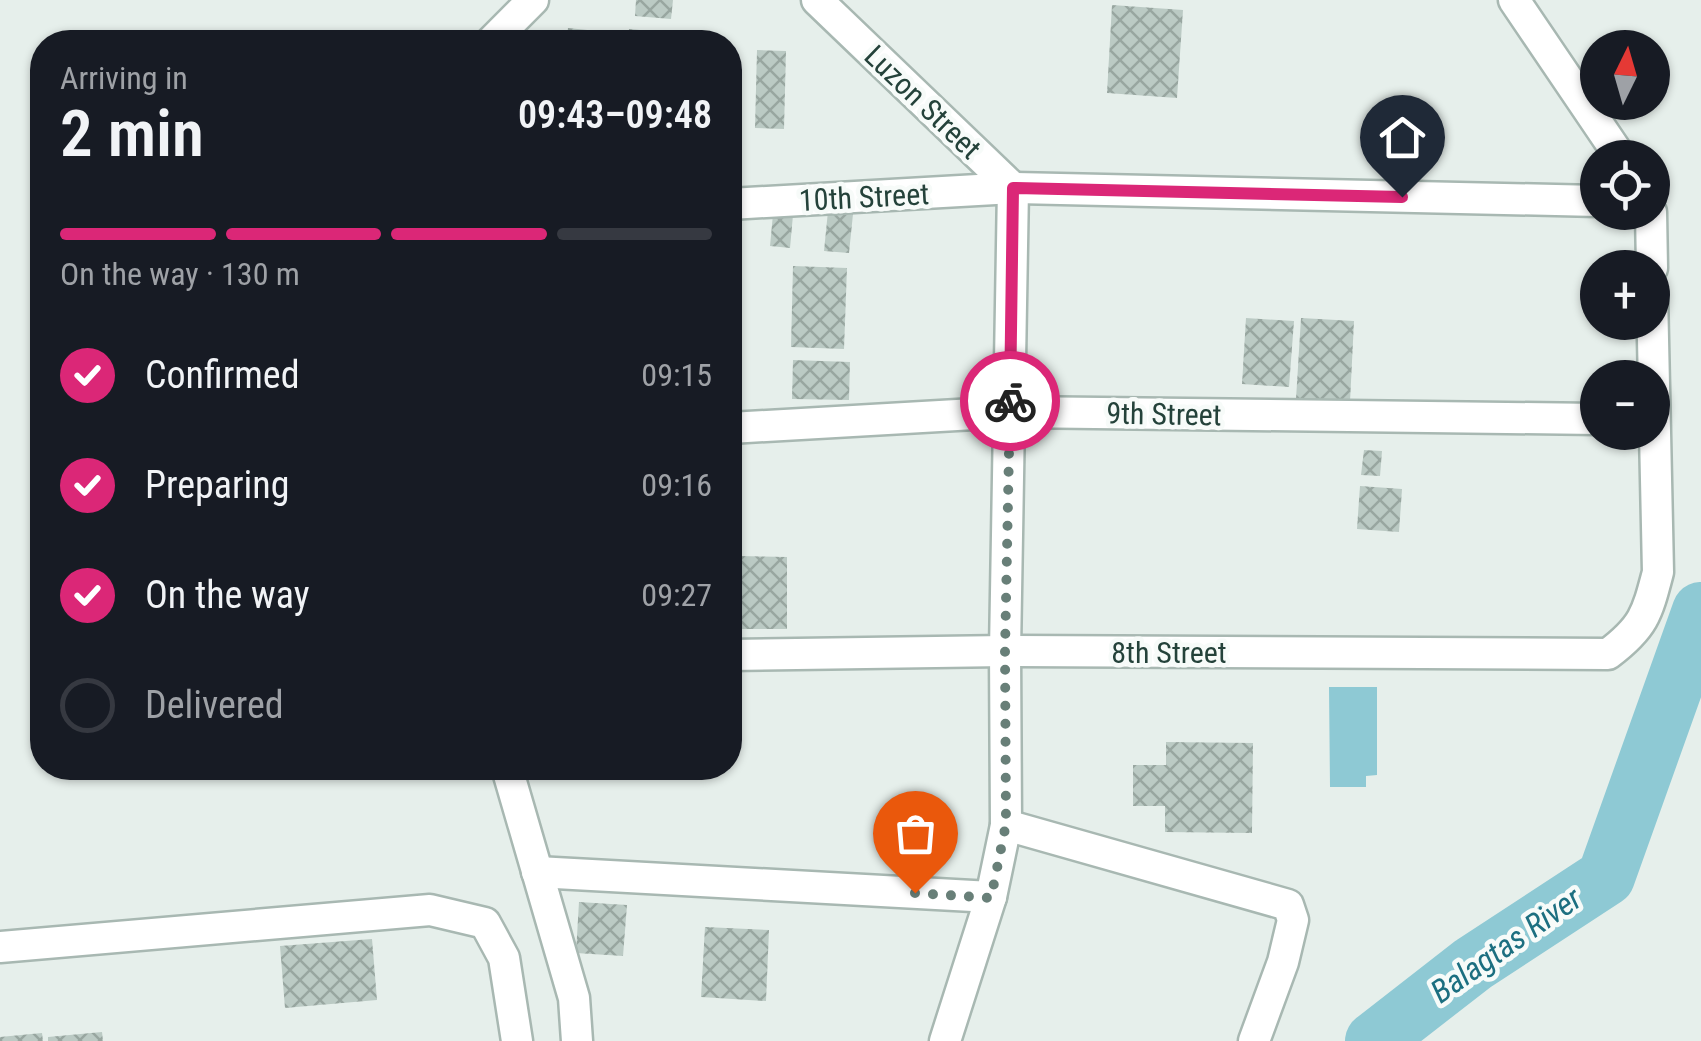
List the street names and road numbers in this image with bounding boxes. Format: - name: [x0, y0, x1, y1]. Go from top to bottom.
- street label: Luzon Street: [858, 38, 988, 166]
- street label: 10th Street: [798, 176, 930, 218]
- street label: 9th Street: [1106, 395, 1222, 433]
- street label: 8th Street: [1111, 635, 1227, 670]

